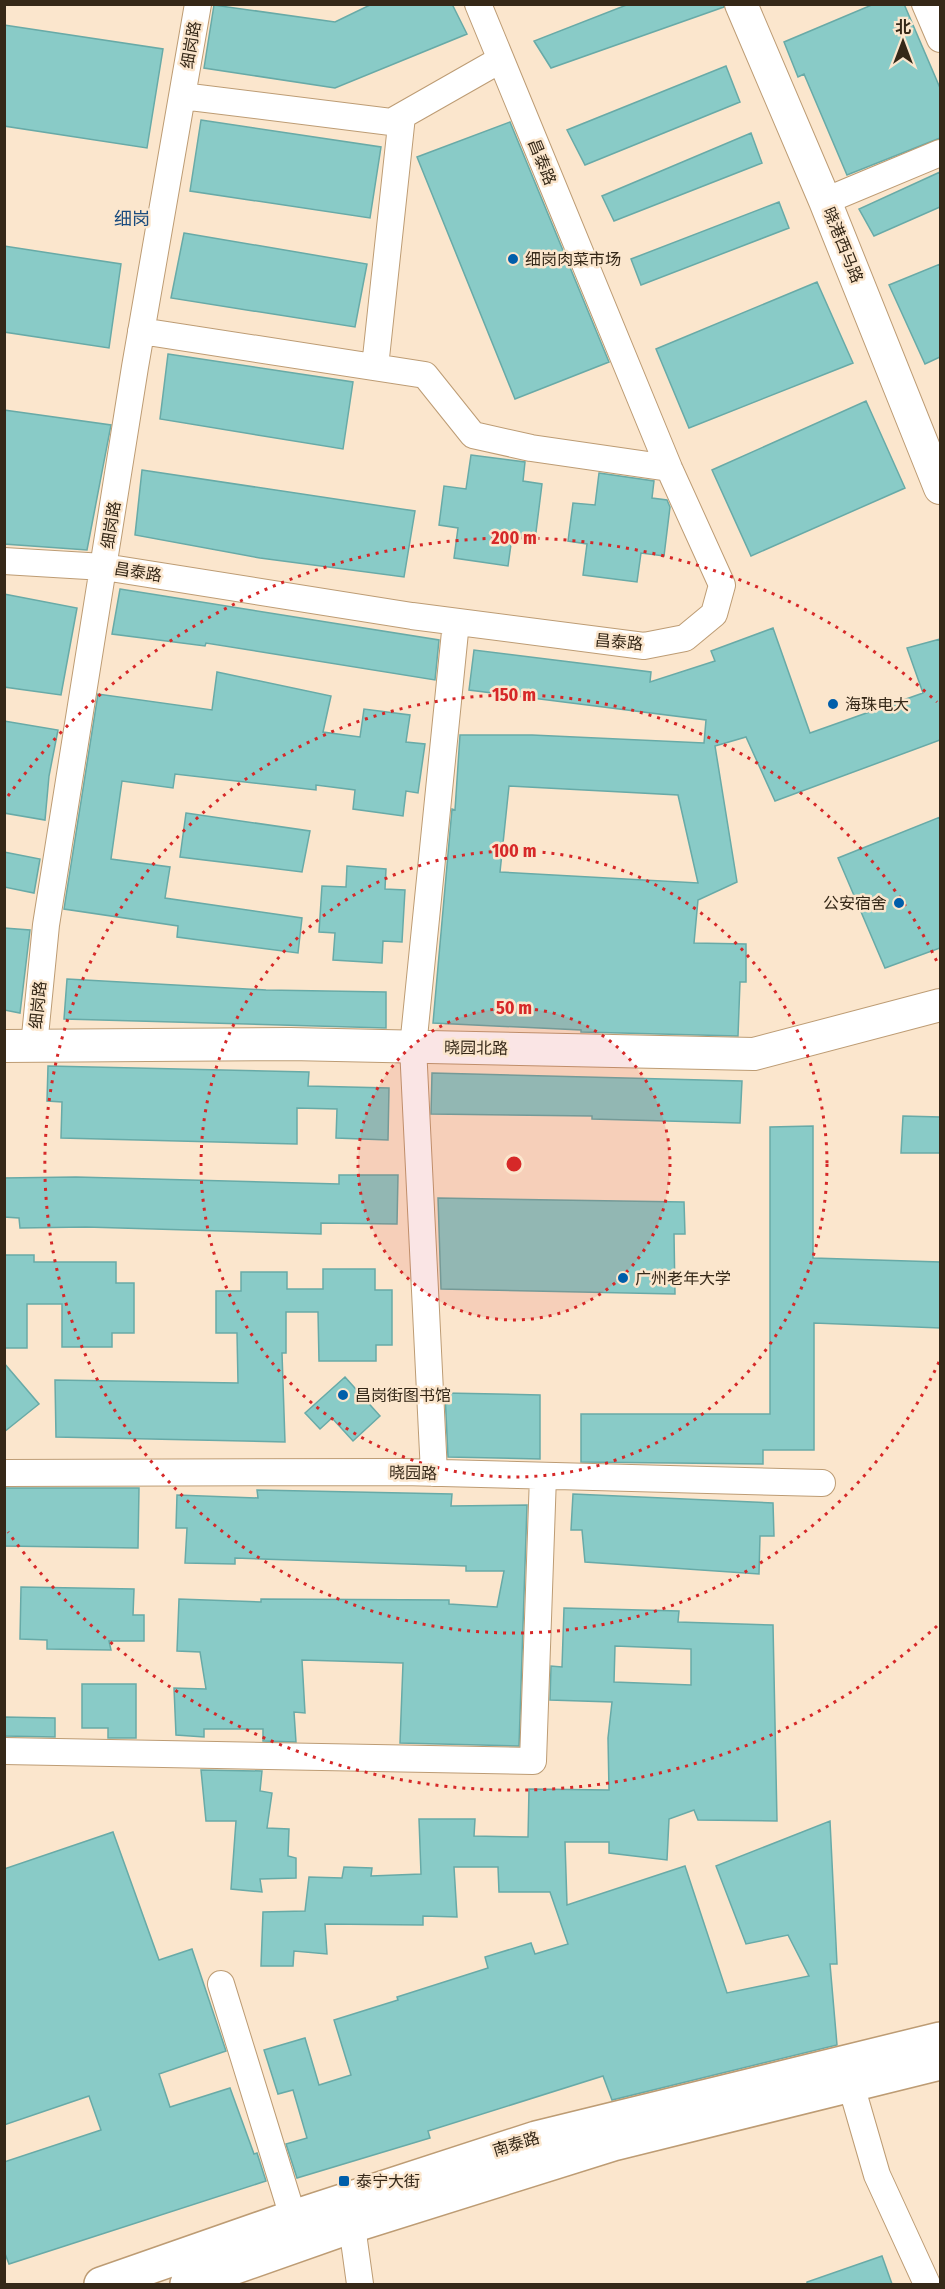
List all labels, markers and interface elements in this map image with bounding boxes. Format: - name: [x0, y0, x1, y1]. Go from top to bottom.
- north arrow: [873, 12, 933, 72]
- text: 北: [895, 18, 911, 37]
- street label: 细岗路: [177, 20, 205, 70]
- street label: 昌泰路: [524, 136, 560, 188]
- street label: 晓港西马路: [819, 204, 867, 286]
- district label: 细岗: [114, 208, 150, 230]
- place label: 细岗肉菜市场: [525, 250, 621, 269]
- marker: 细岗肉菜市场: [506, 252, 520, 266]
- street label: 细岗路: [98, 500, 124, 550]
- text: 200 m: [490, 527, 537, 549]
- street label: 昌泰路: [113, 559, 163, 585]
- street label: 昌泰路: [594, 630, 644, 654]
- text: 150 m: [492, 684, 536, 706]
- place label: 海珠电大: [845, 695, 909, 714]
- marker: 海珠电大: [826, 697, 840, 711]
- text: 100 m: [492, 840, 536, 862]
- place label: 公安宿舍: [823, 894, 887, 913]
- marker: 公安宿舍: [892, 896, 906, 910]
- street label: 细岗路: [26, 980, 50, 1030]
- text: 50 m: [496, 997, 532, 1019]
- street label: 晓园北路: [444, 1038, 508, 1058]
- centre of rings: [504, 1154, 524, 1174]
- place label: 广州老年大学: [635, 1269, 731, 1288]
- marker: 广州老年大学: [616, 1271, 630, 1285]
- place label: 昌岗街图书馆: [355, 1386, 451, 1405]
- marker: 昌岗街图书馆: [336, 1388, 350, 1402]
- street label: 晓园路: [389, 1463, 437, 1483]
- street label: 南泰路: [490, 2128, 542, 2160]
- place label: 泰宁大街: [356, 2172, 420, 2191]
- marker: 泰宁大街: [337, 2174, 351, 2188]

